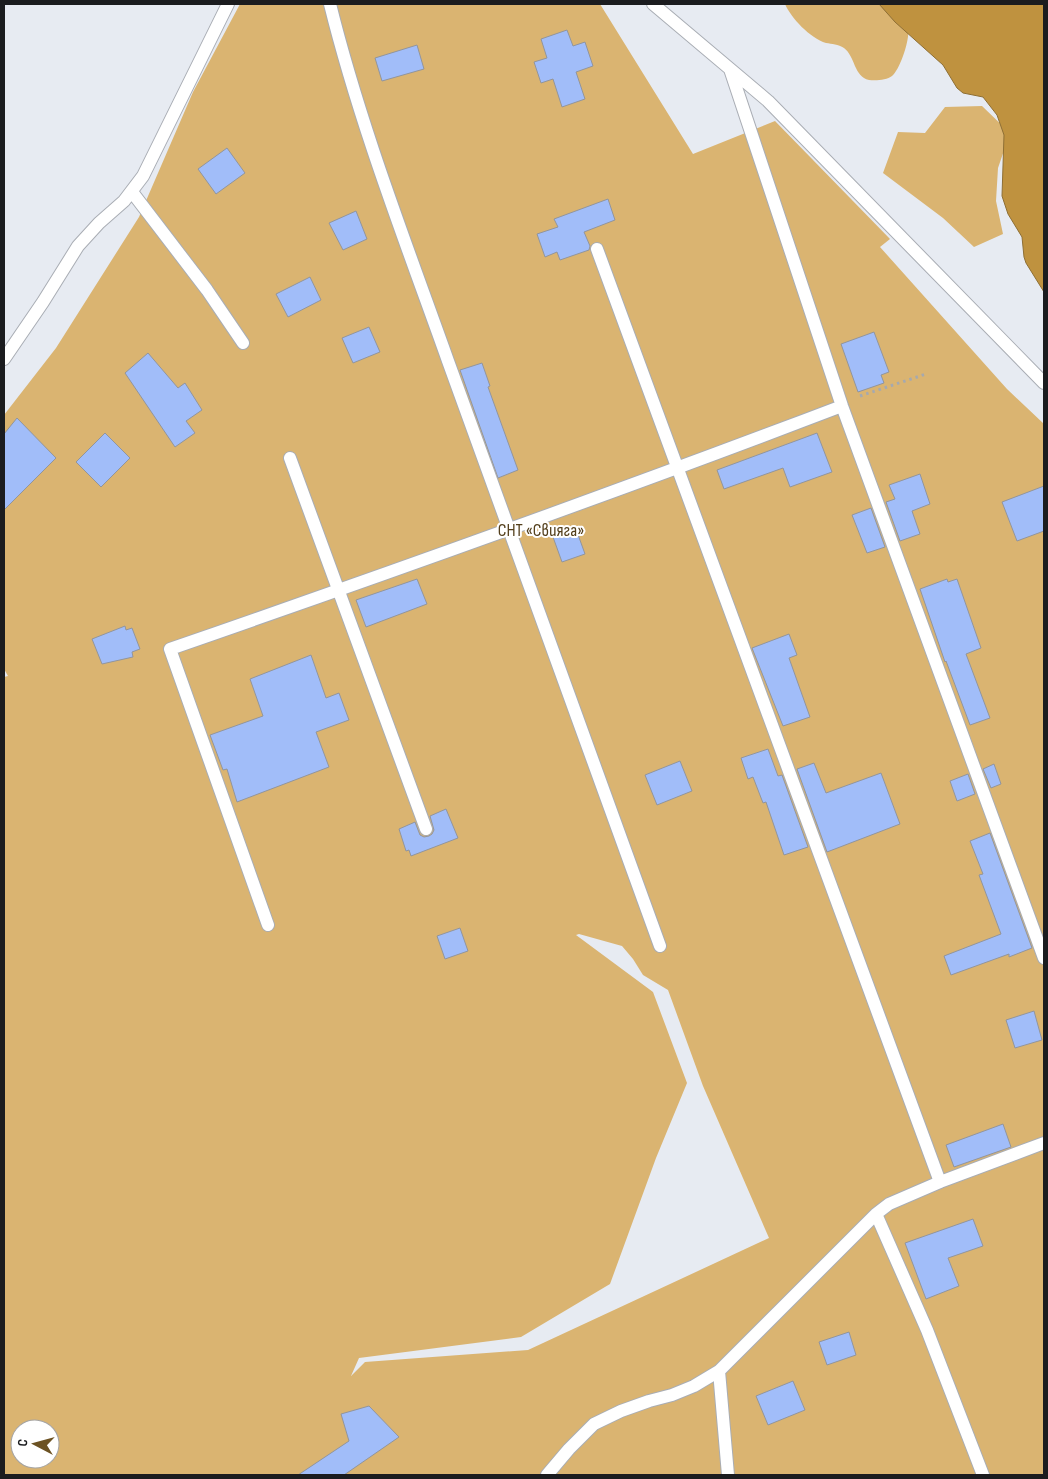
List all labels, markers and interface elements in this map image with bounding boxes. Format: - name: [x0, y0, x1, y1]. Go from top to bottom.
- park label: СНТ «Свияга»: [498, 520, 584, 541]
- north arrow: [10, 1419, 60, 1469]
- text: С: [14, 1438, 31, 1447]

